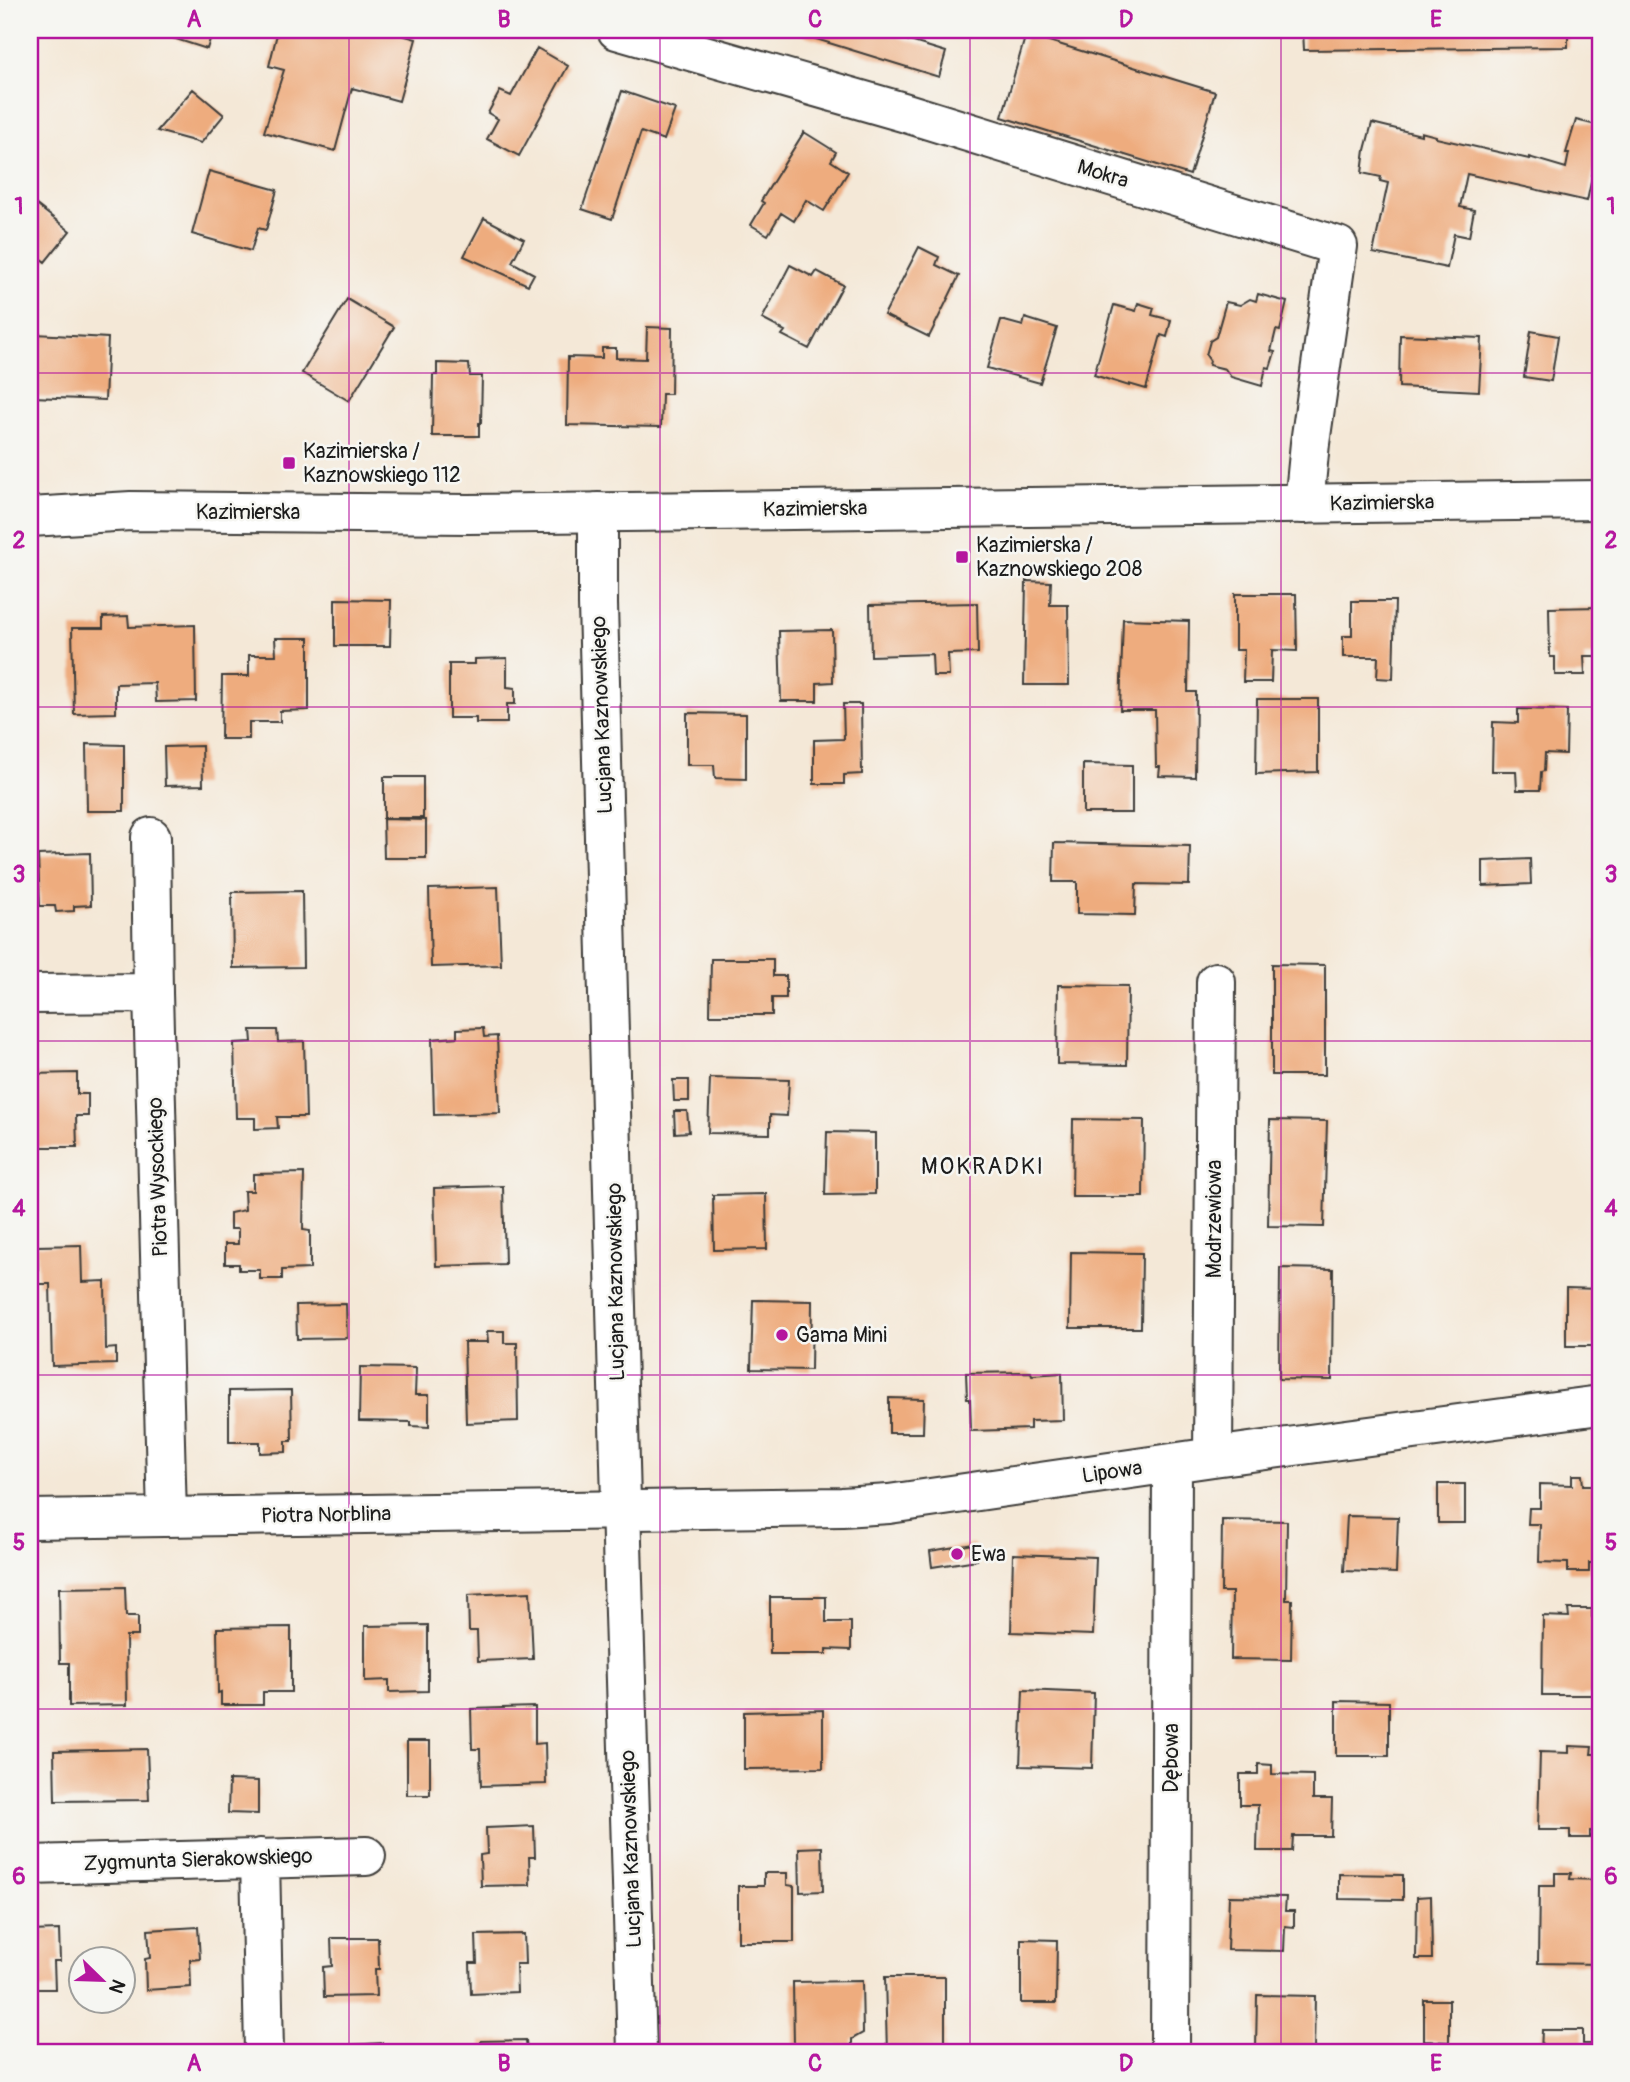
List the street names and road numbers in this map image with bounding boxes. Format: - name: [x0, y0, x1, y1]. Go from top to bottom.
- street label: Mokra: [1074, 153, 1132, 195]
- street label: Kazimierska: [1329, 489, 1435, 517]
- street label: Kazimierska: [762, 495, 868, 523]
- street label: Kazimierska: [196, 499, 300, 526]
- street label: Lucjana Kaznowskiego: [585, 615, 619, 815]
- street label: Piotra Wysockiego: [142, 1097, 174, 1257]
- street label: Modrzewiowa: [1201, 1160, 1228, 1278]
- street label: Lucjana Kaznowskiego: [601, 1183, 631, 1381]
- street label: Lipowa: [1080, 1454, 1144, 1490]
- street label: Piotra Norblina: [261, 1500, 391, 1530]
- street label: Dębowa: [1158, 1723, 1185, 1793]
- street label: Lucjana Kaznowskiego: [614, 1749, 648, 1949]
- street label: Zygmunta Sierakowskiego: [83, 1843, 313, 1877]

